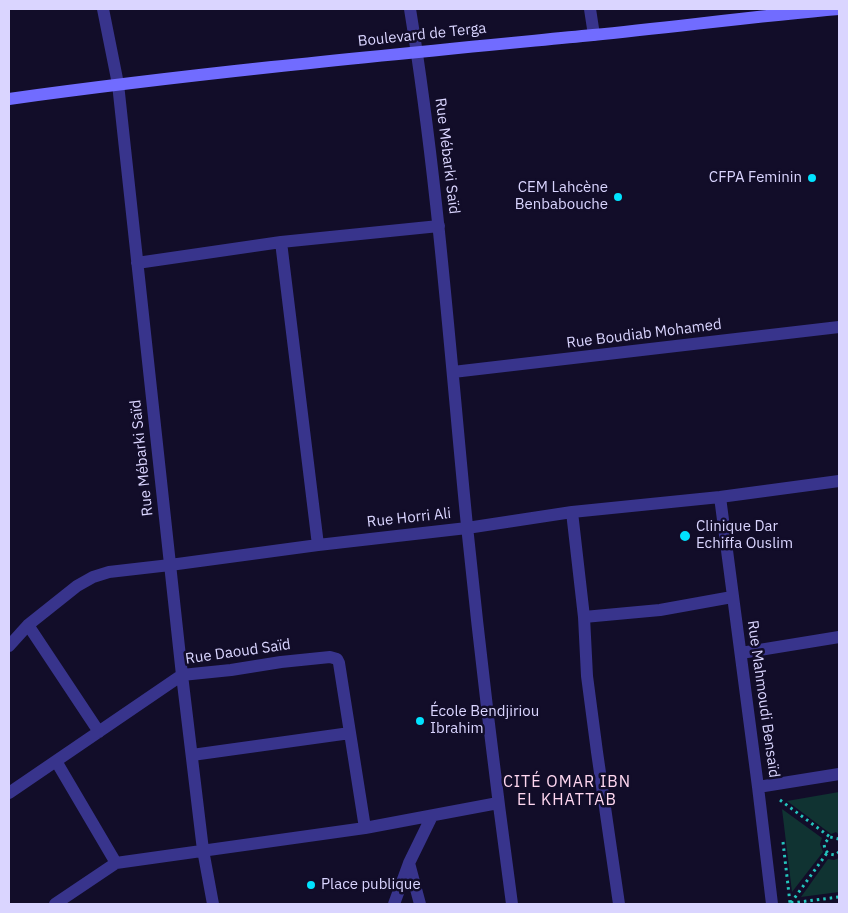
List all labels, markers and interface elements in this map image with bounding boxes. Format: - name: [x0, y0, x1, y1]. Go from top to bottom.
- street label: Boulevard de Terga: [357, 19, 487, 51]
- street label: Rue Mébarki Saïd: [431, 97, 463, 215]
- place label: CFPA Feminin: [709, 169, 802, 187]
- marker: CFPA Feminin: [806, 172, 818, 184]
- place label: CEM Lahcène Benbabouche: [515, 179, 608, 214]
- marker: CEM Lahcène Benbabouche: [612, 191, 624, 203]
- street label: Rue Boudiab Mohamed: [565, 316, 723, 352]
- street label: Rue Mébarki Saïd: [127, 399, 157, 517]
- street label: Rue Horri Ali: [366, 505, 452, 531]
- place label: Clinique Dar Echiffa Ouslim: [696, 518, 793, 553]
- marker: Clinique Dar Echiffa Ouslim: [678, 529, 692, 543]
- street label: Rue Mahmoudi Bensaïd: [743, 619, 783, 779]
- street label: Rue Daoud Saïd: [184, 636, 292, 668]
- place label: École Bendjiriou Ibrahim: [430, 703, 539, 738]
- marker: École Bendjiriou Ibrahim: [414, 715, 426, 727]
- district label: CITÉ OMAR IBN EL KHATTAB: [501, 772, 633, 810]
- place label: Place publique: [321, 876, 421, 894]
- marker: Place publique: [305, 879, 317, 891]

